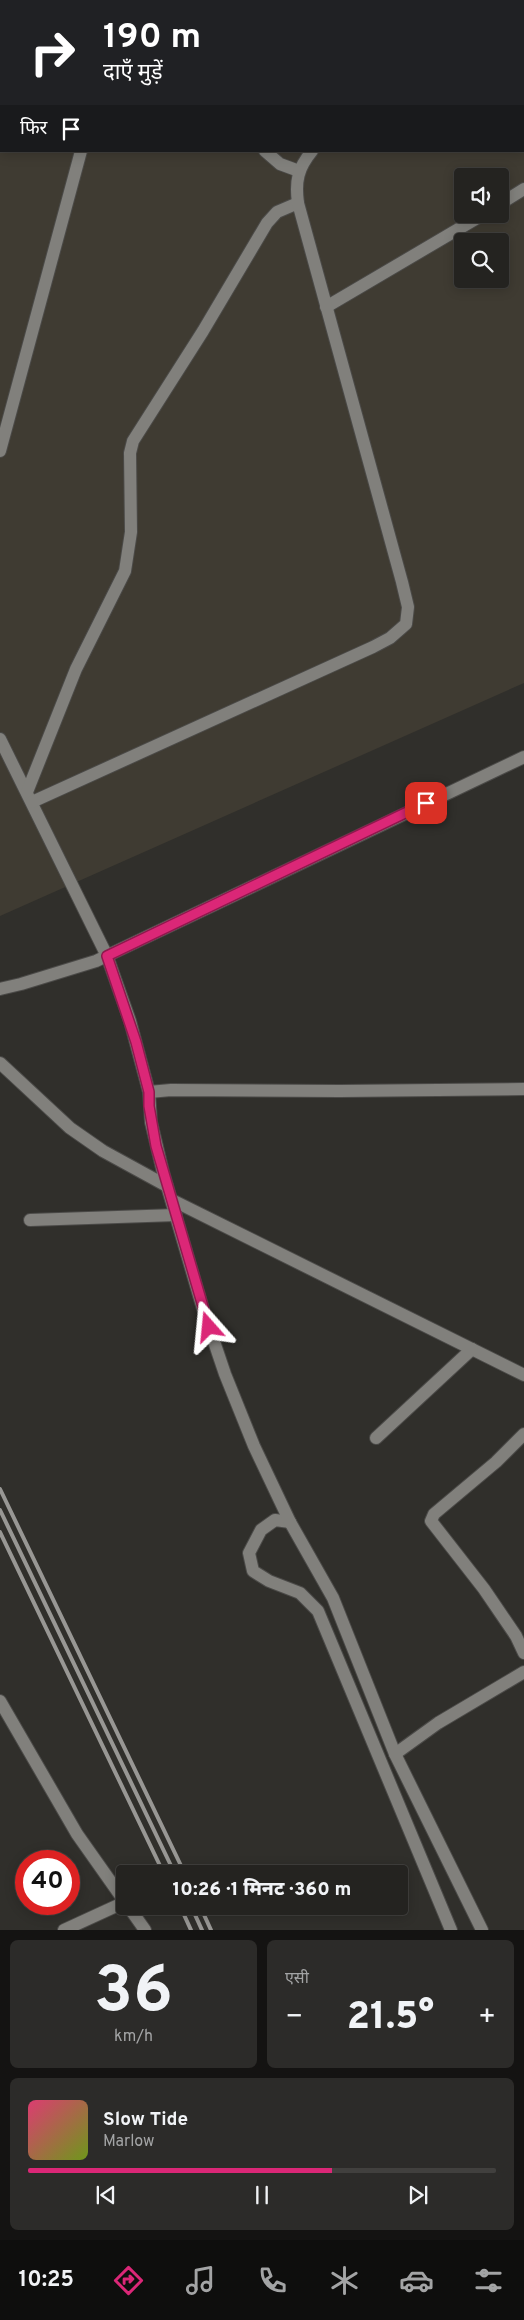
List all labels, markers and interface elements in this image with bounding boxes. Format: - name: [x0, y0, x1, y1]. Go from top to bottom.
- text: 190 m: [103, 16, 201, 60]
- icon: right: [20, 20, 85, 85]
- text: दाएँ मुड़ें: [103, 60, 163, 87]
- icon: arrive: [57, 115, 85, 143]
- text: फिर: [20, 117, 47, 141]
- map controls: [454, 168, 509, 288]
- button: sound: [454, 168, 509, 223]
- button: search: [454, 233, 509, 288]
- pin: [405, 782, 447, 824]
- icon: arrive: [412, 789, 440, 817]
- position arrow: [182, 1300, 234, 1352]
- speed limit sign: 40: [15, 1850, 80, 1915]
- text: 10:26 · 1 मिनट · 360 m: [173, 1878, 351, 1902]
- text: 36: [94, 1953, 173, 2035]
- text: एसी: [285, 1969, 309, 1989]
- text: 21.5°: [347, 1994, 434, 2043]
- text: −: [285, 2000, 303, 2036]
- text: +: [478, 2000, 496, 2036]
- text: km/h: [114, 2027, 153, 2047]
- text: Slow Tide: [103, 2108, 188, 2132]
- text: Marlow: [103, 2132, 155, 2152]
- icon: previous: [92, 2181, 120, 2209]
- icon: pause: [248, 2181, 276, 2209]
- icon: next: [404, 2181, 432, 2209]
- icon: directions: [111, 2263, 146, 2298]
- icon: music: [183, 2263, 218, 2298]
- icon: phone: [255, 2263, 290, 2298]
- icon: climate: [327, 2263, 362, 2298]
- icon: car: [399, 2263, 434, 2298]
- icon: filters: [471, 2263, 506, 2298]
- text: 10:25: [18, 2267, 74, 2294]

